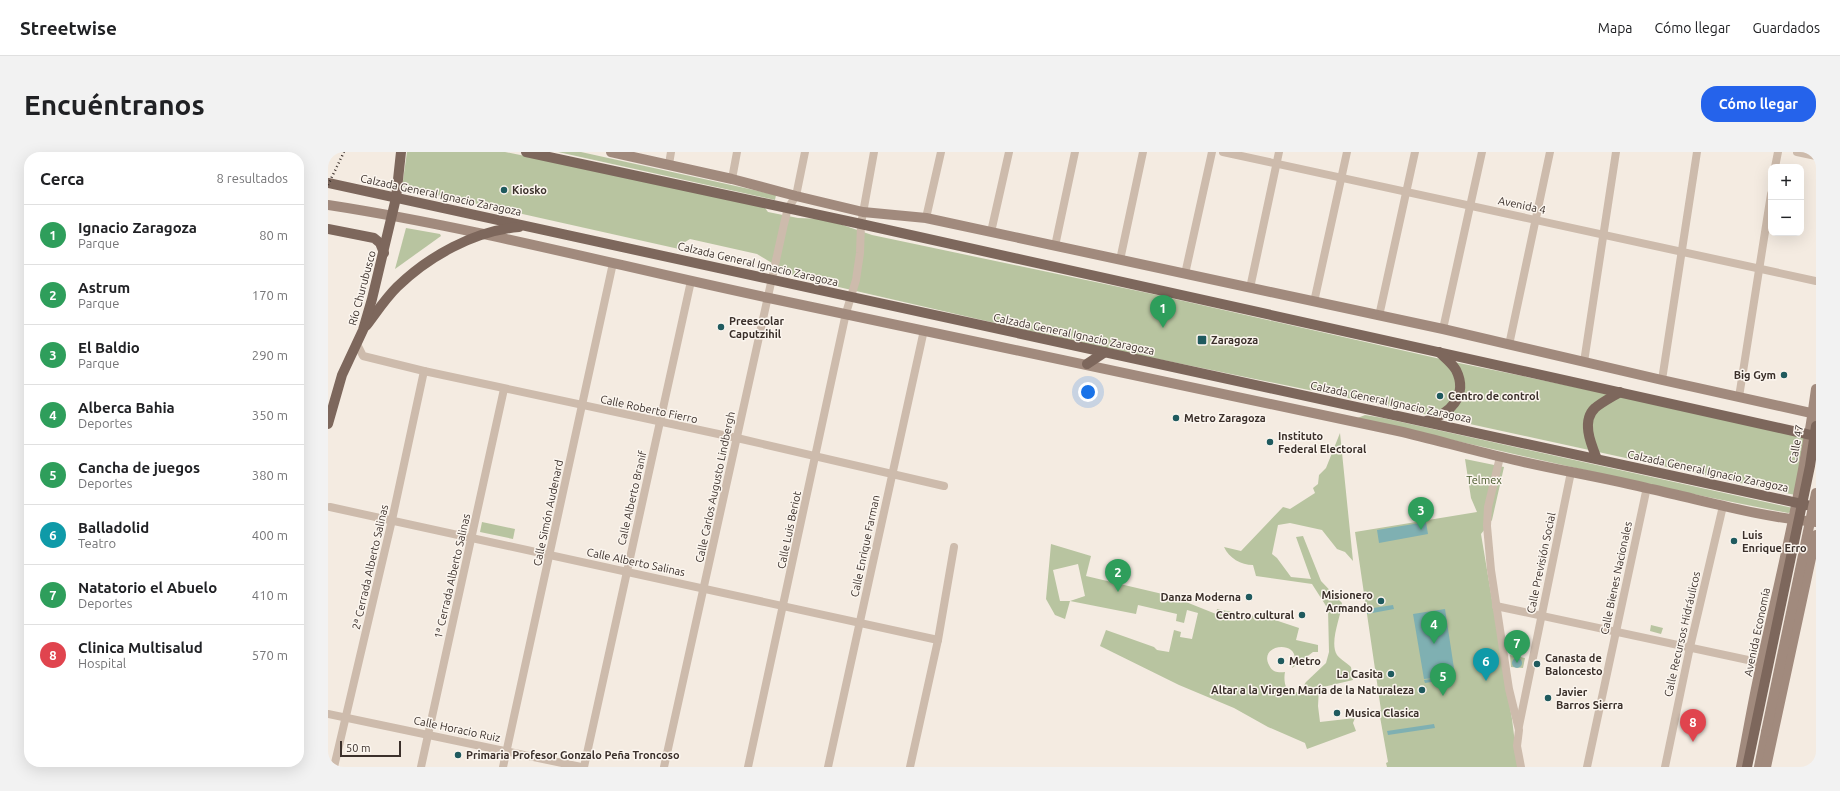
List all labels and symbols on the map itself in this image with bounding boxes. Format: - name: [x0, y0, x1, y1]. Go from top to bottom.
- street label: Calzada General Ignacio Zaragoza: [359, 172, 523, 218]
- place label: Kiosko: [512, 184, 547, 196]
- marker: Kiosko: [499, 185, 509, 195]
- street label: Avenida 4: [1497, 194, 1547, 216]
- street label: Calzada General Ignacio Zaragoza: [677, 240, 839, 288]
- street label: Río Churubusco: [346, 249, 378, 327]
- pin: 1: [1150, 295, 1176, 328]
- street label: Calzada General Ignacio Zaragoza: [992, 311, 1156, 357]
- place label: Preescolar Caputzihil: [729, 315, 785, 340]
- marker: Preescolar Caputzihil: [716, 322, 726, 332]
- marker: Zaragoza: [1196, 334, 1208, 346]
- place label: Zaragoza: [1211, 334, 1258, 346]
- place label: Big Gym: [1734, 369, 1776, 381]
- marker: Big Gym: [1779, 370, 1789, 380]
- street label: Calzada General Ignacio Zaragoza: [1309, 379, 1473, 425]
- your location: [1078, 382, 1098, 402]
- place label: Centro de control: [1448, 390, 1540, 402]
- marker: Centro de control: [1435, 391, 1445, 401]
- street label: Calle Roberto Fierro: [599, 393, 699, 425]
- street label: Calle Carlos Augusto Lindbergh: [693, 410, 737, 564]
- place label: Metro Zaragoza: [1184, 412, 1266, 424]
- marker: Metro Zaragoza: [1171, 413, 1181, 423]
- street label: Calle 47: [1787, 424, 1805, 464]
- place label: Instituto Federal Electoral: [1278, 430, 1367, 455]
- marker: Instituto Federal Electoral: [1265, 437, 1275, 447]
- street label: Calzada General Ignacio Zaragoza: [1626, 448, 1790, 494]
- street label: Calle Alberto Branif: [615, 449, 649, 546]
- street label: Calle Simón Audenard: [531, 459, 565, 567]
- park label: Telmex: [1466, 474, 1502, 486]
- street label: Calle Luis Beriot: [775, 489, 803, 570]
- street label: Calle Enrique Farman: [848, 494, 882, 598]
- pin: 3: [1408, 497, 1434, 530]
- street label: 2ª Cerrada Alberto Salinas: [350, 503, 390, 631]
- street label: Calle Previsión Social: [1524, 511, 1558, 615]
- street label: 1ª Cerrada Alberto Salinas: [432, 512, 472, 640]
- street label: Calle Bienes Nacionales: [1598, 520, 1634, 636]
- place label: Luis Enrique Erro: [1742, 529, 1807, 554]
- marker: Luis Enrique Erro: [1729, 536, 1739, 546]
- street label: Calle Alberto Salinas: [586, 546, 687, 578]
- pin: 2: [1105, 559, 1131, 592]
- street label: Calle Recursos Hidráulicos: [1662, 570, 1702, 698]
- street label: Avenida Economía: [1742, 587, 1772, 677]
- place label: Misionero Armando: [1321, 589, 1373, 614]
- place label: Danza Moderna: [1160, 591, 1241, 603]
- marker: Danza Moderna: [1244, 592, 1254, 602]
- marker: Misionero Armando: [1376, 596, 1386, 606]
- place label: Centro cultural: [1216, 609, 1295, 621]
- marker: Centro cultural: [1297, 610, 1307, 620]
- pin: 4: [1421, 611, 1447, 644]
- pin: 7: [1504, 630, 1530, 663]
- pin: 6: [1473, 648, 1499, 681]
- place label: Canasta de Baloncesto: [1545, 652, 1603, 677]
- place label: Metro: [1289, 655, 1321, 667]
- marker: Metro: [1276, 656, 1286, 666]
- marker: Canasta de Baloncesto: [1532, 659, 1542, 669]
- pin: 5: [1430, 663, 1456, 696]
- place label: La Casita: [1336, 668, 1383, 680]
- marker: La Casita: [1386, 669, 1396, 679]
- place label: Altar a la Virgen María de la Naturaleza: [1211, 684, 1414, 696]
- marker: Altar a la Virgen María de la Naturaleza: [1417, 685, 1427, 695]
- place label: Javier Barros Sierra: [1556, 686, 1623, 711]
- marker: Javier Barros Sierra: [1543, 693, 1553, 703]
- place label: Musica Clasica: [1345, 707, 1419, 719]
- marker: Musica Clasica: [1332, 708, 1342, 718]
- pin: 8: [1680, 709, 1706, 742]
- street label: Calle Horacio Ruiz: [413, 714, 501, 744]
- scale bar: [340, 739, 401, 758]
- place label: Primaria Profesor Gonzalo Peña Troncoso: [466, 749, 680, 761]
- marker: Primaria Profesor Gonzalo Peña Troncoso: [453, 750, 463, 760]

